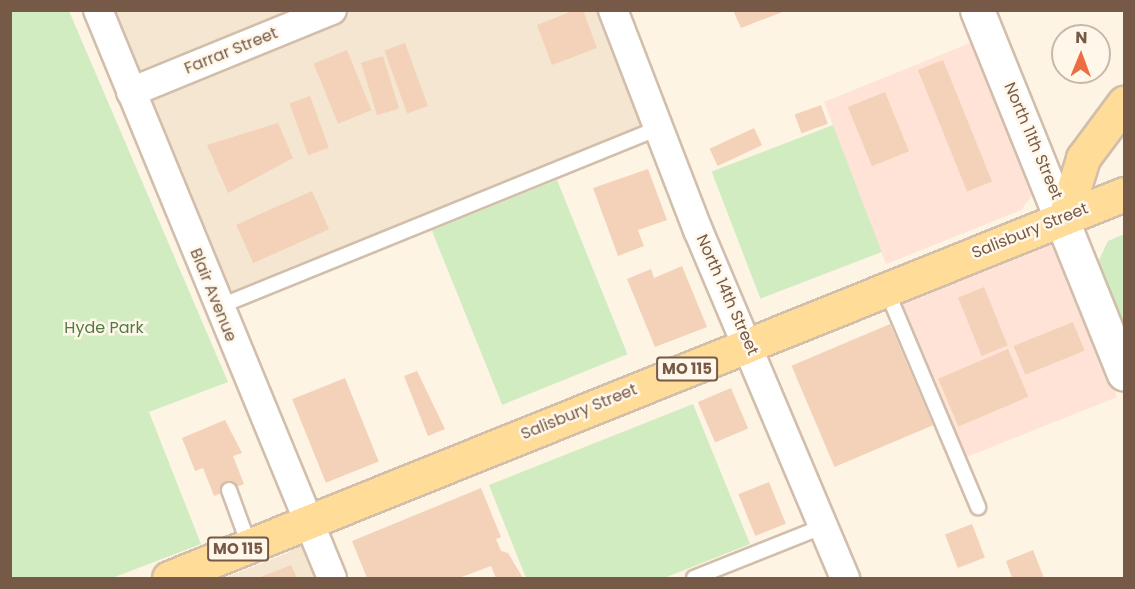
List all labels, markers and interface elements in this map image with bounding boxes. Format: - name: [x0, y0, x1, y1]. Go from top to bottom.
- street label: Farrar Street: [182, 24, 280, 78]
- north arrow: [1051, 24, 1111, 84]
- text: N: [1075, 26, 1088, 49]
- street label: North 11th Street: [1000, 80, 1066, 202]
- street label: Salisbury Street: [969, 199, 1091, 263]
- street label: North 14th Street: [692, 232, 762, 358]
- street label: Blair Avenue: [186, 246, 240, 344]
- park label: Hyde Park: [64, 318, 144, 338]
- road number: MO 115: [656, 357, 718, 381]
- street label: Salisbury Street: [518, 380, 640, 444]
- road number: MO 115: [206, 537, 270, 561]

